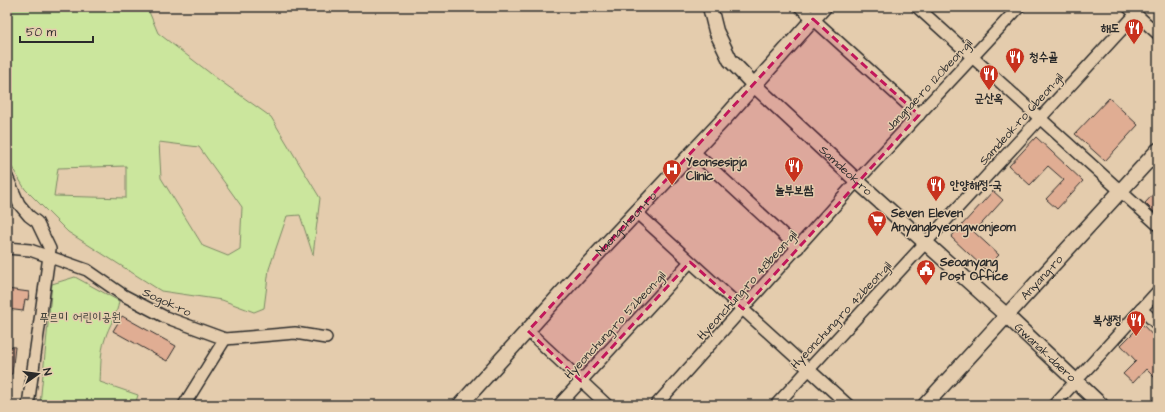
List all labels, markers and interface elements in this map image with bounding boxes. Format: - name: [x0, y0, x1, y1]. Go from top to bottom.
- restaurant icon: 해도: [1123, 17, 1145, 45]
- scale bar: [20, 18, 93, 44]
- place label: 해도: [1101, 20, 1120, 37]
- text: 50 m: [26, 24, 57, 41]
- street label: Jangnae-ro 120beon-gil: [882, 35, 978, 136]
- restaurant icon: 청수골: [1004, 46, 1026, 74]
- place label: 청수골: [1029, 49, 1058, 66]
- restaurant icon: 군산옥: [978, 63, 1000, 91]
- street label: Samdeok-ro 6beon-gil: [975, 69, 1068, 170]
- place label: 군산옥: [975, 90, 1003, 107]
- street label: Samdeok-ro: [815, 142, 876, 200]
- place label: Yeonsesipja Clinic: [686, 154, 748, 185]
- restaurant icon: 놀부보쌈: [783, 155, 805, 183]
- hospital icon: Yeonsesipja Clinic: [661, 158, 683, 186]
- restaurant icon: 안양해정-국: [925, 174, 947, 202]
- place label: 안양해정-국: [950, 177, 1002, 194]
- place label: 놀부보쌈: [775, 182, 814, 199]
- street label: Naengcheon-ro: [592, 188, 661, 260]
- place label: Seven Eleven Anyangbyeongwonjeom: [890, 205, 1016, 238]
- supermarket icon: Seven Eleven Anyangbyeongwonjeom: [866, 209, 888, 237]
- street label: Hyeonchung-ro 48beon-gil: [693, 227, 802, 345]
- street label: Anyang-ro: [1017, 251, 1067, 304]
- place label: Seoanyang Post Office: [939, 254, 1009, 285]
- street label: Hyeonchung-ro 42beon-gil: [787, 258, 897, 374]
- public building icon: Seoanyang Post Office: [915, 258, 937, 286]
- street label: Hyeonchung-ro 52beon-gil: [561, 268, 671, 384]
- street label: Sogok-ro: [139, 284, 194, 322]
- park label: 푸르미 어린이공원: [39, 309, 121, 326]
- restaurant icon: 복생정: [1125, 309, 1147, 337]
- place label: 복생정: [1093, 312, 1122, 329]
- street label: Gwanak-daero: [1010, 319, 1080, 386]
- north arrow: [18, 354, 58, 394]
- text: N: [39, 367, 55, 377]

